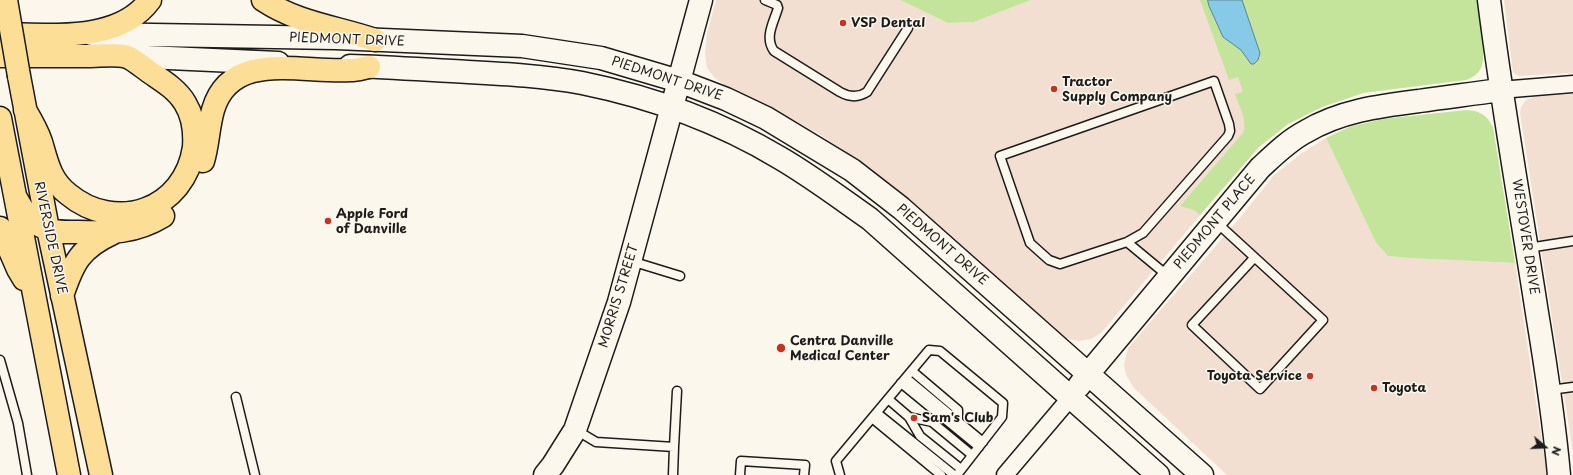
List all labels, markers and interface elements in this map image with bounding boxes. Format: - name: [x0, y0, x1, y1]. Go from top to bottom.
- place label: VSP Dental: [851, 15, 925, 31]
- marker: VSP Dental: [838, 18, 848, 28]
- street label: PIEDMONT DRIVE: [289, 30, 405, 50]
- street label: PIEDMONT DRIVE: [609, 54, 725, 104]
- place label: Tractor Supply Company: [1062, 74, 1172, 105]
- marker: Tractor Supply Company: [1049, 84, 1059, 94]
- street label: PIEDMONT PLACE: [1171, 172, 1259, 272]
- street label: WESTOVER DRIVE: [1508, 178, 1542, 296]
- street label: RIVERSIDE DRIVE: [30, 180, 70, 296]
- street label: PIEDMONT DRIVE: [893, 201, 991, 289]
- place label: Apple Ford of Danville: [336, 206, 408, 237]
- marker: Apple Ford of Danville: [323, 216, 333, 226]
- street label: MORRIS STREET: [596, 242, 642, 350]
- place label: Centra Danville Medical Center: [790, 333, 893, 364]
- marker: Centra Danville Medical Center: [775, 342, 787, 354]
- place label: Toyota Service: [1207, 368, 1302, 384]
- marker: Toyota Service: [1305, 371, 1315, 381]
- place label: Toyota: [1382, 380, 1426, 396]
- marker: Toyota: [1369, 383, 1379, 393]
- place label: Sam's Club: [922, 410, 993, 426]
- marker: Sam's Club: [909, 413, 919, 423]
- north arrow: [1525, 427, 1565, 467]
- text: N: [1547, 444, 1566, 458]

